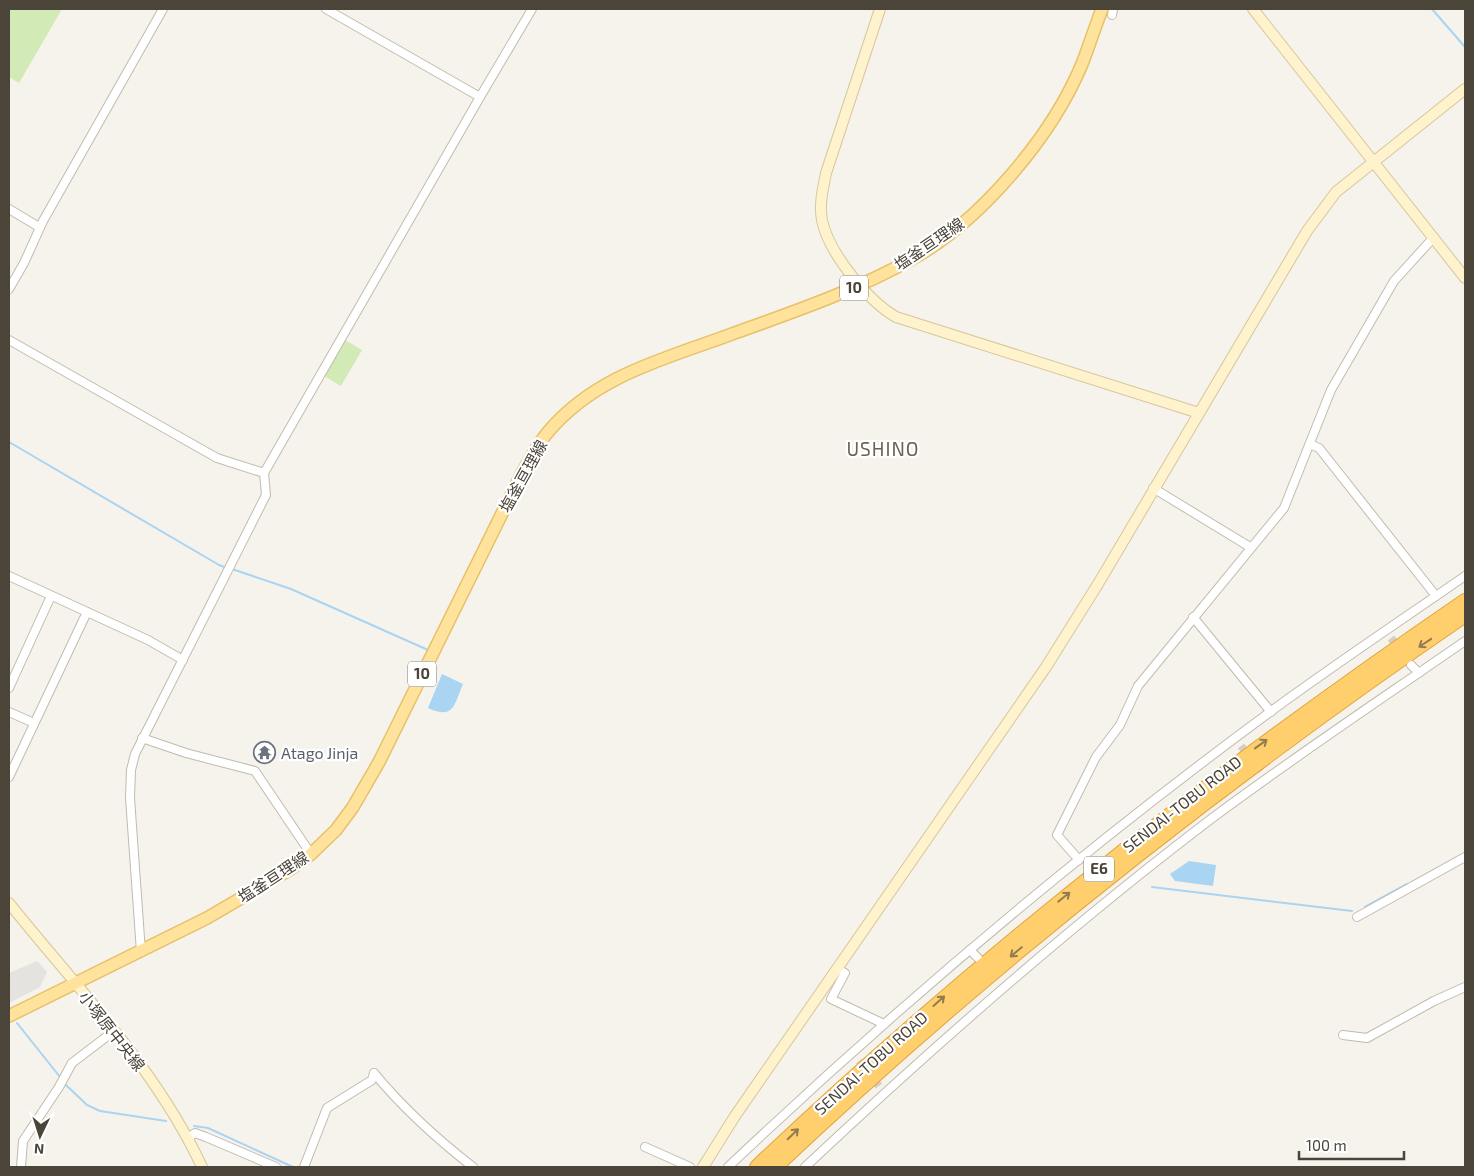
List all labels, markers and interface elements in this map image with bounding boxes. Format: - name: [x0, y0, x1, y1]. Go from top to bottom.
- street label: 塩釜亘理線: [890, 213, 967, 274]
- road number: 10: [840, 276, 868, 300]
- street label: 塩釜亘理線: [495, 436, 550, 515]
- district label: USHINO: [846, 437, 920, 460]
- one-way arrow: [1418, 638, 1432, 648]
- road number: 10: [408, 662, 436, 686]
- one-way arrow: [1254, 739, 1268, 749]
- temple icon: Atago Jinja: [253, 741, 277, 765]
- place label: Atago Jinja: [281, 743, 358, 763]
- street label: SENDAI-TOBU ROAD: [1119, 751, 1245, 856]
- street label: 塩釜亘理線: [234, 847, 311, 906]
- road number: E6: [1084, 856, 1114, 882]
- one-way arrow: [1057, 891, 1070, 902]
- one-way arrow: [1010, 946, 1023, 957]
- street label: 小塚原中央線: [75, 987, 149, 1074]
- one-way arrow: [933, 996, 946, 1007]
- street label: SENDAI-TOBU ROAD: [810, 1007, 931, 1118]
- north arrow: [15, 1111, 65, 1161]
- one-way arrow: [786, 1128, 799, 1140]
- scale bar: [1299, 1128, 1404, 1160]
- text: 100 m: [1306, 1136, 1347, 1154]
- text: N: [33, 1141, 45, 1158]

